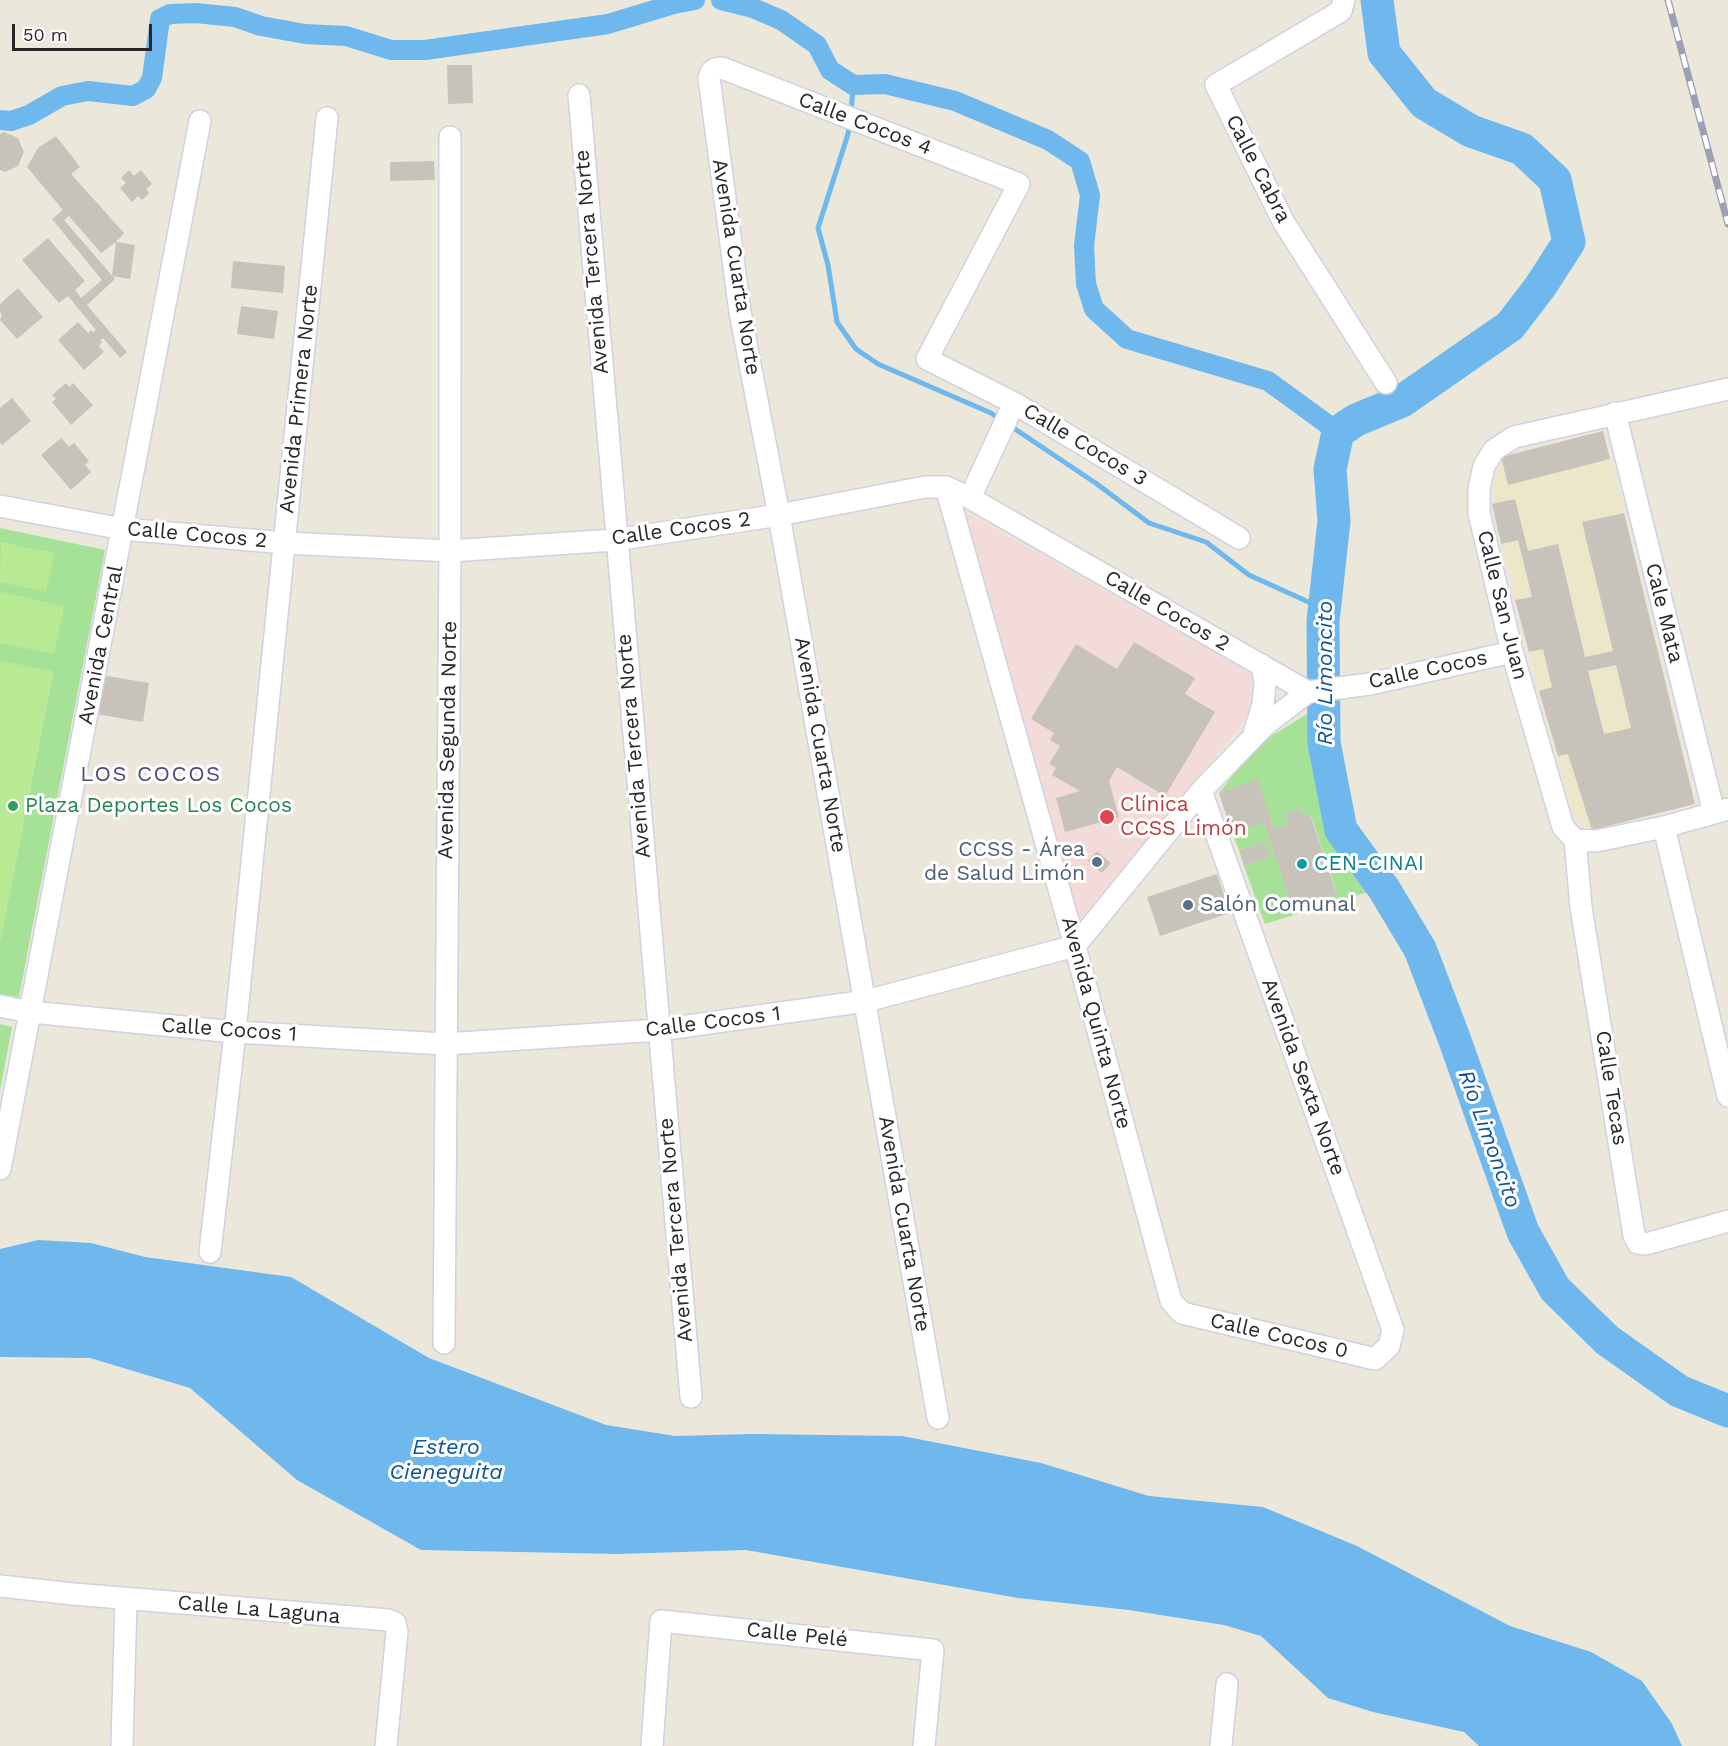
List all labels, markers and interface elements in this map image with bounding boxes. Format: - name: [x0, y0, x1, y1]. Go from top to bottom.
- scale bar: [15, 12, 154, 50]
- text: 50 m: [23, 24, 68, 45]
- street label: Calle Cocos 4: [795, 87, 935, 161]
- street label: Calle Cabra: [1220, 111, 1296, 227]
- street label: Avenida Tercera Norte: [570, 149, 614, 375]
- street label: Avenida Cuarta Norte: [706, 157, 766, 377]
- street label: Avenida Primera Norte: [274, 283, 324, 515]
- street label: Calle Cocos 3: [1018, 398, 1152, 492]
- street label: Calle Cocos 2: [610, 507, 752, 551]
- street label: Calle Cocos 2: [126, 516, 268, 554]
- street label: Calle San Juan: [1471, 528, 1533, 682]
- street label: Cale Mata: [1639, 560, 1689, 666]
- street label: Avenida Central: [73, 563, 129, 727]
- street label: Calle Cocos 2: [1100, 565, 1234, 657]
- water label: Río Limoncito: [1313, 601, 1339, 745]
- street label: Avenida Segunda Norte: [433, 620, 463, 860]
- street label: Avenida Tercera Norte: [612, 633, 656, 859]
- street label: Avenida Cuarta Norte: [789, 635, 851, 855]
- street label: Calle Cocos: [1366, 645, 1490, 695]
- district label: LOS COCOS: [80, 762, 222, 788]
- place label: Clínica CCSS Limón: [1120, 792, 1247, 842]
- place label: Plaza Deportes Los Cocos: [25, 793, 292, 819]
- marker: Plaza Deportes Los Cocos: [6, 799, 20, 813]
- marker: Clínica CCSS Limón: [1098, 808, 1116, 826]
- place label: CCSS - Área de Salud Limón: [924, 837, 1085, 887]
- place label: CEN-CINAI: [1314, 851, 1424, 877]
- marker: CCSS - Área de Salud Limón: [1090, 855, 1104, 869]
- marker: CEN-CINAI: [1295, 857, 1309, 871]
- place label: Salón Comunal: [1200, 892, 1356, 918]
- marker: Salón Comunal: [1181, 898, 1195, 912]
- street label: Avenida Quinta Norte: [1056, 914, 1136, 1132]
- street label: Avenida Sexta Norte: [1256, 975, 1350, 1179]
- street label: Calle Cocos 1: [644, 1001, 782, 1043]
- street label: Calle Cocos 1: [160, 1013, 298, 1047]
- street label: Calle Tecas: [1590, 1029, 1632, 1147]
- water label: Río Limoncito: [1452, 1067, 1526, 1211]
- street label: Avenida Cuarta Norte: [873, 1114, 935, 1334]
- street label: Avenida Tercera Norte: [654, 1117, 698, 1343]
- street label: Calle Cocos 0: [1207, 1308, 1351, 1364]
- water label: Estero Cieneguita: [389, 1435, 503, 1486]
- street label: Calle La Laguna: [176, 1590, 342, 1630]
- street label: Calle Pelé: [745, 1617, 849, 1653]

